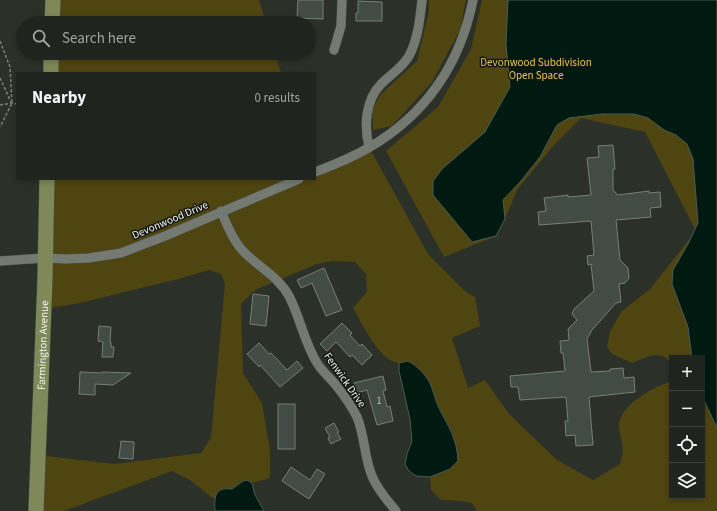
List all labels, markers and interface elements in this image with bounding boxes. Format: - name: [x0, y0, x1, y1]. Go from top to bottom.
- search box: [16, 16, 316, 60]
- icon: search: [30, 27, 52, 49]
- text: Search here: [62, 28, 136, 49]
- park label: Devonwood Subdivision Open Space: [480, 55, 592, 83]
- text: Nearby: [32, 86, 86, 110]
- text: 0 results: [255, 89, 300, 107]
- street label: Devonwood Drive: [130, 197, 211, 243]
- street label: Farmington Avenue: [33, 300, 52, 390]
- street label: Fenwick Drive: [321, 350, 370, 411]
- map controls: [669, 355, 705, 499]
- button: +: [669, 355, 705, 391]
- button: −: [669, 391, 705, 427]
- house number: 1: [377, 395, 381, 408]
- button: locate: [669, 427, 705, 463]
- button: layers: [669, 463, 705, 499]

